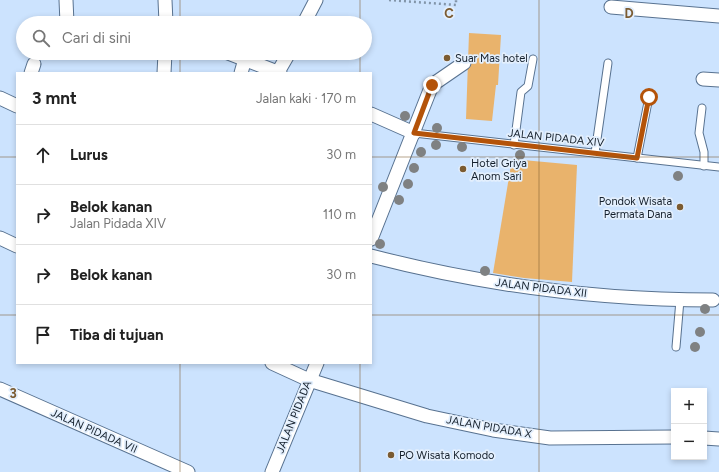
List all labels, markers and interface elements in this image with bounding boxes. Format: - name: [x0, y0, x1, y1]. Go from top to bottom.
- text: C: [444, 6, 454, 21]
- text: D: [624, 6, 634, 21]
- search box: [16, 16, 372, 60]
- icon: search: [30, 27, 52, 49]
- text: Cari di sini: [62, 29, 131, 47]
- place label: Suar Mas hotel: [455, 52, 528, 65]
- marker: Suar Mas hotel: [442, 53, 452, 63]
- route end: [423, 76, 441, 94]
- text: 3 mnt: [32, 88, 77, 108]
- route start: [640, 88, 658, 106]
- text: Jalan kaki · 170 m: [256, 91, 356, 106]
- street label: JALAN PIDADA XIV: [507, 126, 605, 150]
- icon: ahead: [32, 144, 54, 166]
- text: Lurus: [70, 146, 108, 164]
- text: 30 m: [326, 147, 356, 162]
- place label: Hotel Griya Anom Sari: [471, 157, 527, 183]
- marker: Hotel Griya Anom Sari: [458, 164, 468, 174]
- place label: Pondok Wisata Permata Dana: [599, 195, 672, 221]
- text: Belok kanan: [70, 198, 152, 216]
- marker: Pondok Wisata Permata Dana: [675, 202, 685, 212]
- icon: right: [32, 204, 54, 226]
- text: 110 m: [323, 207, 356, 222]
- text: Jalan Pidada XIV: [70, 216, 166, 231]
- icon: right: [32, 264, 54, 286]
- text: Belok kanan: [70, 266, 152, 284]
- text: 30 m: [326, 267, 356, 282]
- street label: JALAN PIDADA XII: [494, 276, 588, 300]
- icon: arrive: [32, 324, 54, 346]
- text: Tiba di tujuan: [70, 326, 164, 344]
- street label: JALAN PIDADA: [274, 378, 315, 455]
- text: 3: [9, 386, 17, 401]
- map controls: [671, 388, 707, 460]
- button: +: [671, 388, 707, 424]
- street label: JALAN PIDADA VII: [49, 406, 139, 456]
- street label: JALAN PIDADA X: [445, 413, 533, 441]
- button: −: [671, 424, 707, 460]
- place label: PO Wisata Komodo: [399, 449, 495, 462]
- marker: PO Wisata Komodo: [386, 450, 396, 460]

